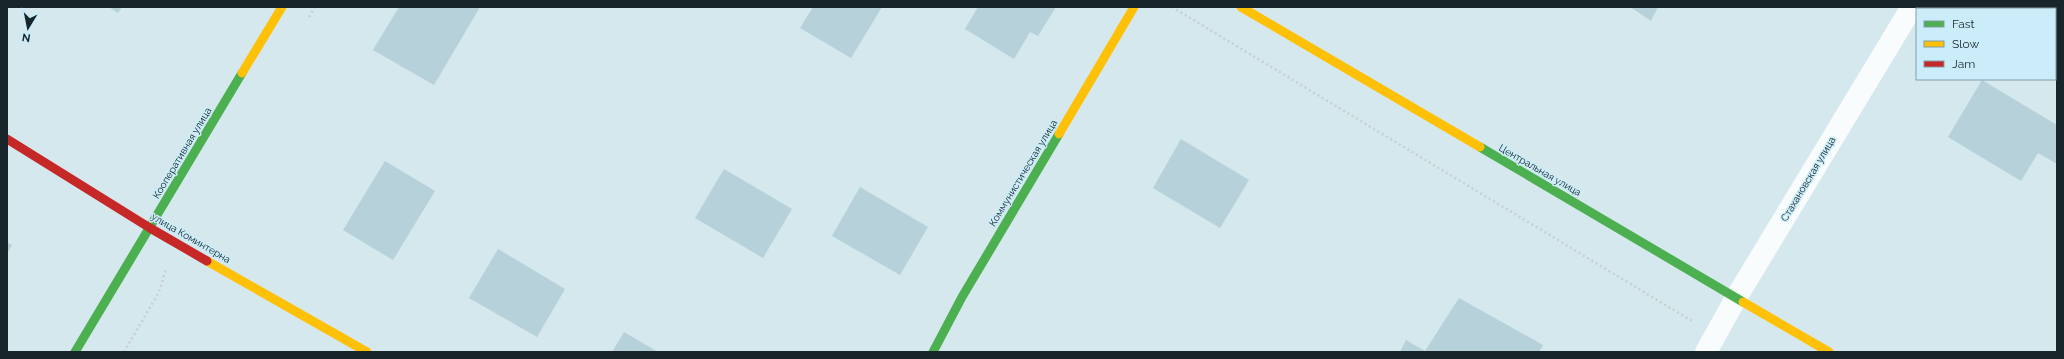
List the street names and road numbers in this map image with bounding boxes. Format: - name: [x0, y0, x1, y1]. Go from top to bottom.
- street label: Кооперативная улица: [150, 106, 214, 200]
- street label: Коммунистическая улица: [987, 118, 1059, 228]
- street label: Стахановская улица: [1778, 135, 1838, 223]
- street label: Центральная улица: [1497, 142, 1583, 198]
- street label: улица Коминтерна: [149, 211, 233, 265]

